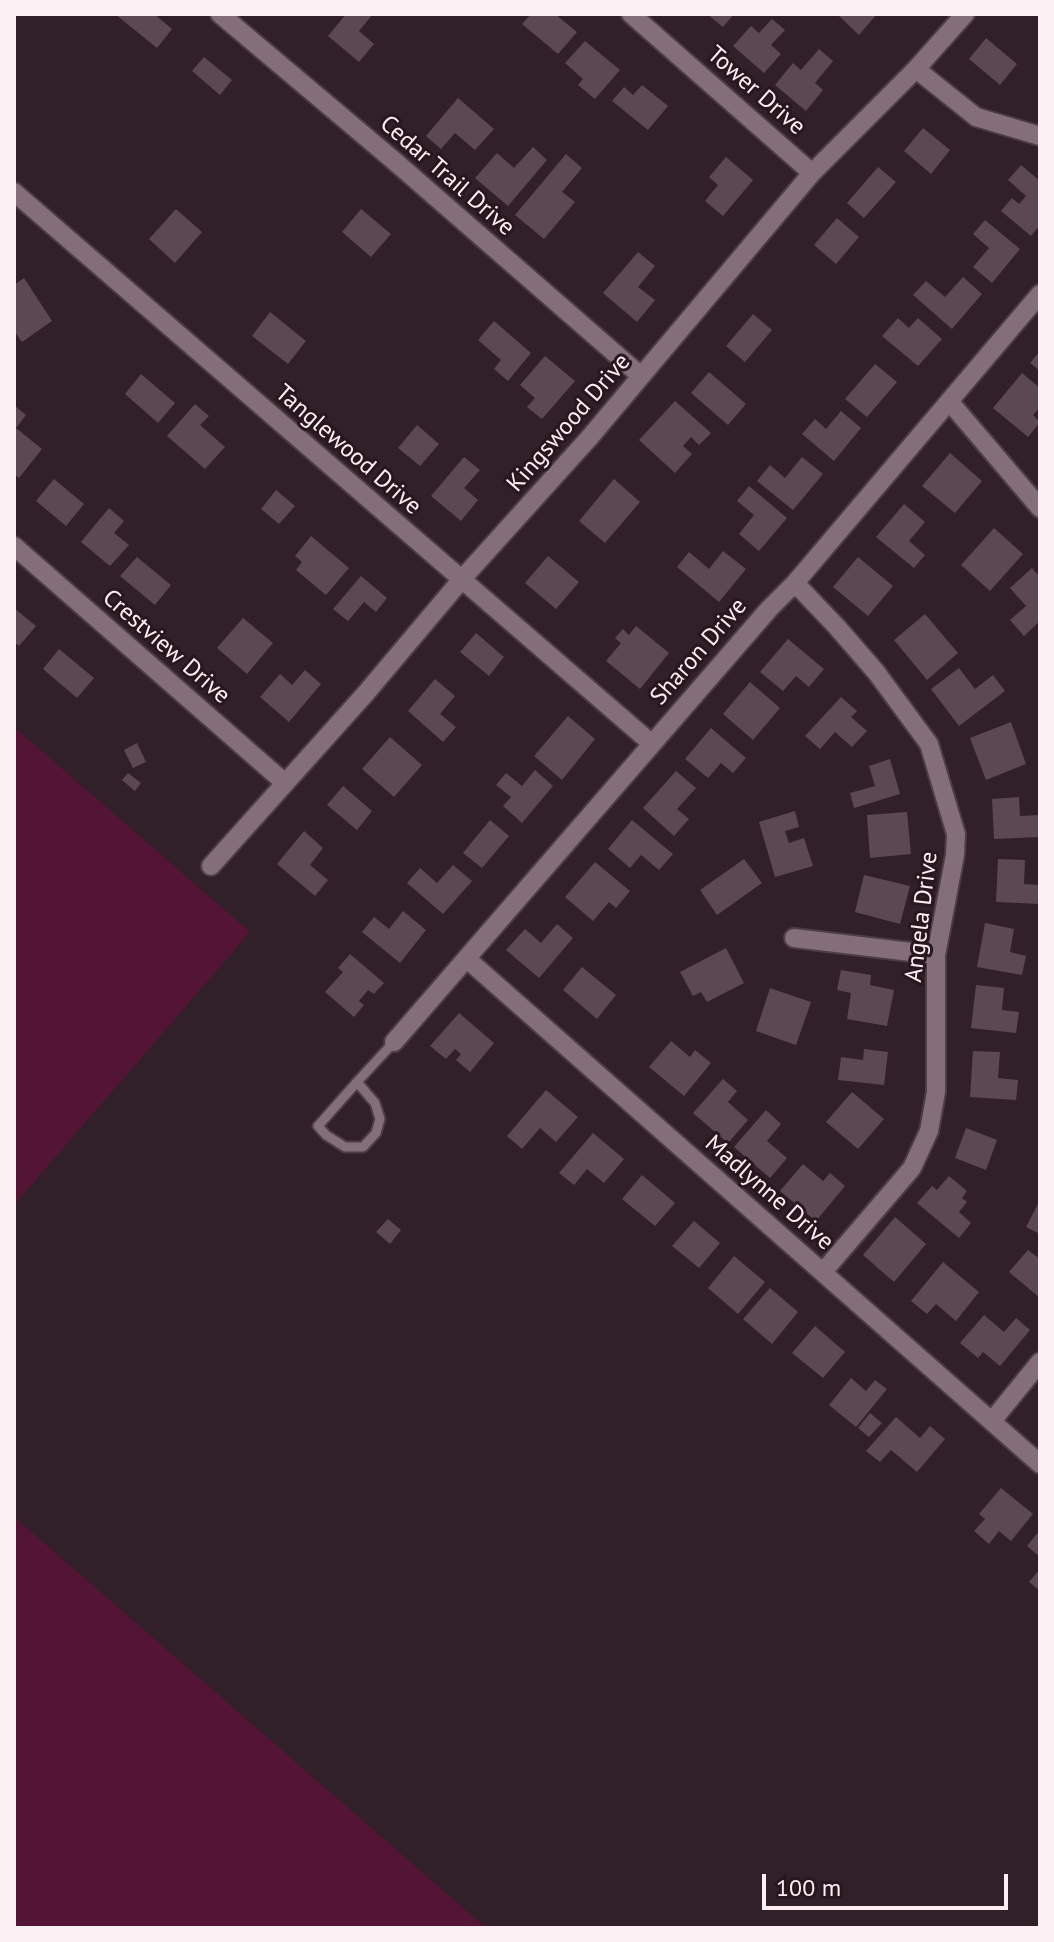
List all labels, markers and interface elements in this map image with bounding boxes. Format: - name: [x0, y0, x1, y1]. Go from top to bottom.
- street label: Tower Drive: [701, 41, 811, 141]
- street label: Cedar Trail Drive: [374, 110, 520, 242]
- street label: Kingswood Drive: [501, 348, 637, 498]
- street label: Tanglewood Drive: [269, 379, 427, 521]
- street label: Crestview Drive: [96, 584, 236, 710]
- street label: Sharon Drive: [645, 593, 753, 711]
- street label: Angela Drive: [900, 850, 944, 984]
- street label: Madlynne Drive: [699, 1129, 839, 1257]
- scale bar: [766, 1858, 1012, 1908]
- text: 100 m: [776, 1872, 841, 1903]

